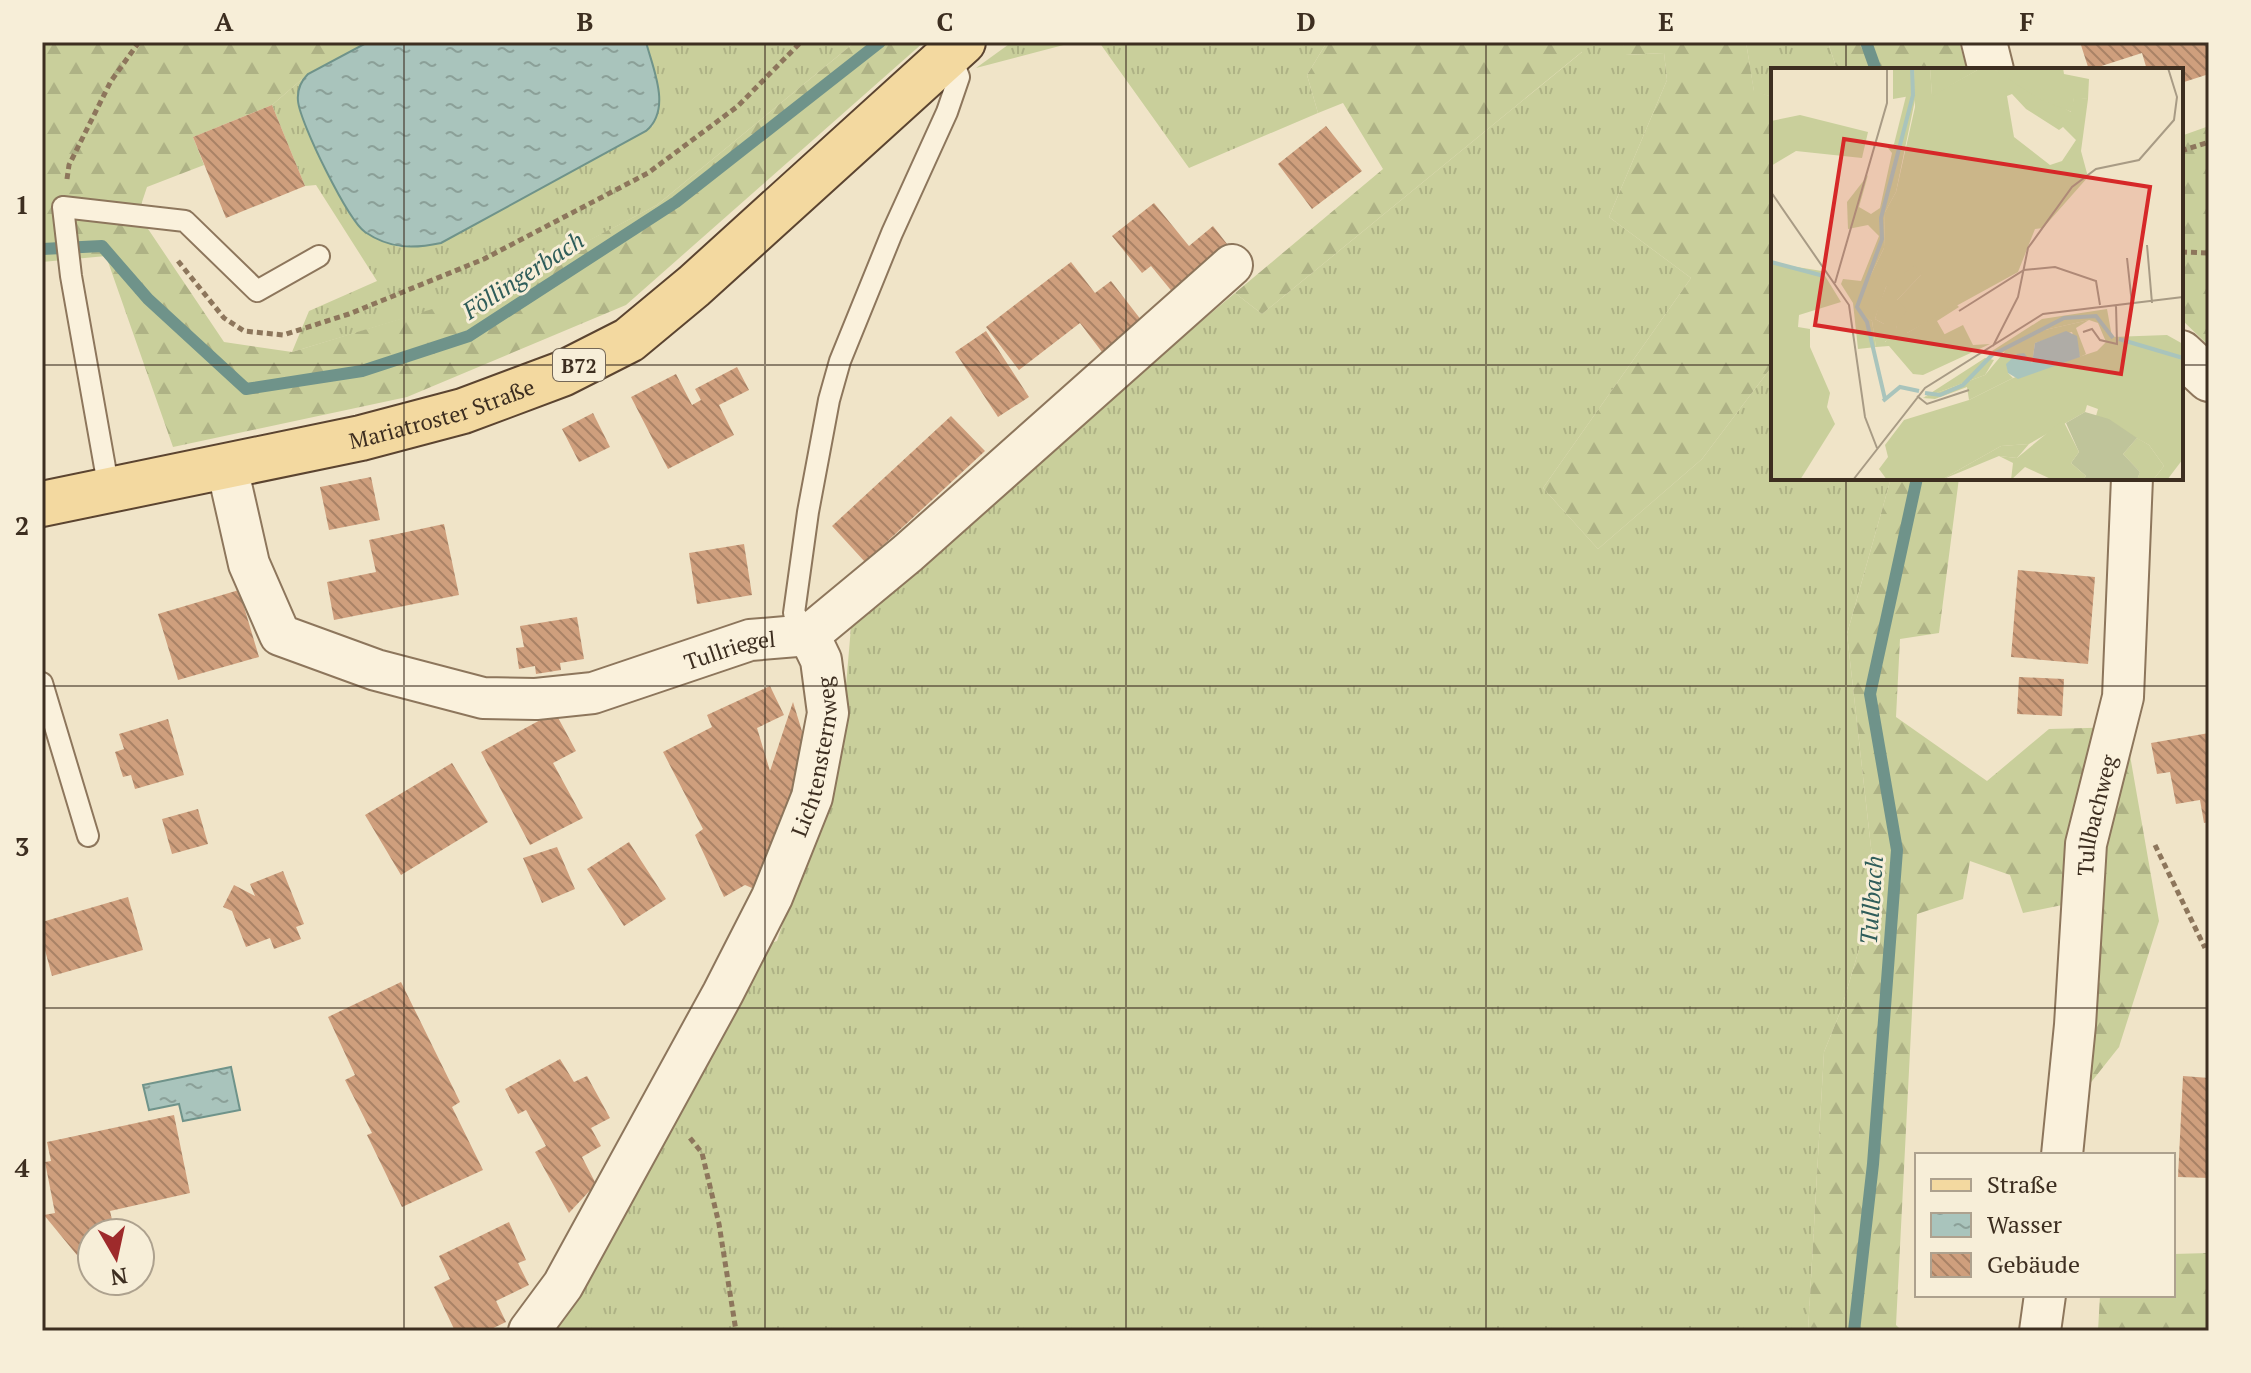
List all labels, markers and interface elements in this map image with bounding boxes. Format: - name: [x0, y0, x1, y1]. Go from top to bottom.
- text: A: [215, 4, 234, 38]
- text: B: [577, 4, 593, 38]
- text: C: [937, 4, 953, 38]
- text: D: [1296, 4, 1316, 38]
- text: E: [1658, 4, 1674, 38]
- text: F: [2020, 4, 2035, 38]
- inset map: [1771, 68, 2183, 480]
- text: 1: [15, 187, 29, 221]
- water label: Föllingerbach: [455, 224, 590, 327]
- road number: B72: [553, 349, 605, 381]
- street label: Mariatroster Straße: [346, 371, 538, 455]
- text: 2: [15, 508, 29, 542]
- street label: Tullriegel: [680, 623, 777, 676]
- street label: Lichtensternweg: [783, 675, 843, 841]
- street label: Tullbachweg: [2070, 751, 2123, 877]
- text: 3: [15, 829, 29, 863]
- water label: Tullbach: [1852, 854, 1890, 946]
- text: 4: [15, 1150, 30, 1184]
- legend: [1915, 1153, 2175, 1297]
- text: Straße: [1987, 1168, 2058, 1200]
- text: Wasser: [1987, 1208, 2063, 1240]
- north arrow: [76, 1217, 156, 1297]
- text: Gebäude: [1987, 1248, 2080, 1280]
- text: N: [108, 1262, 130, 1293]

